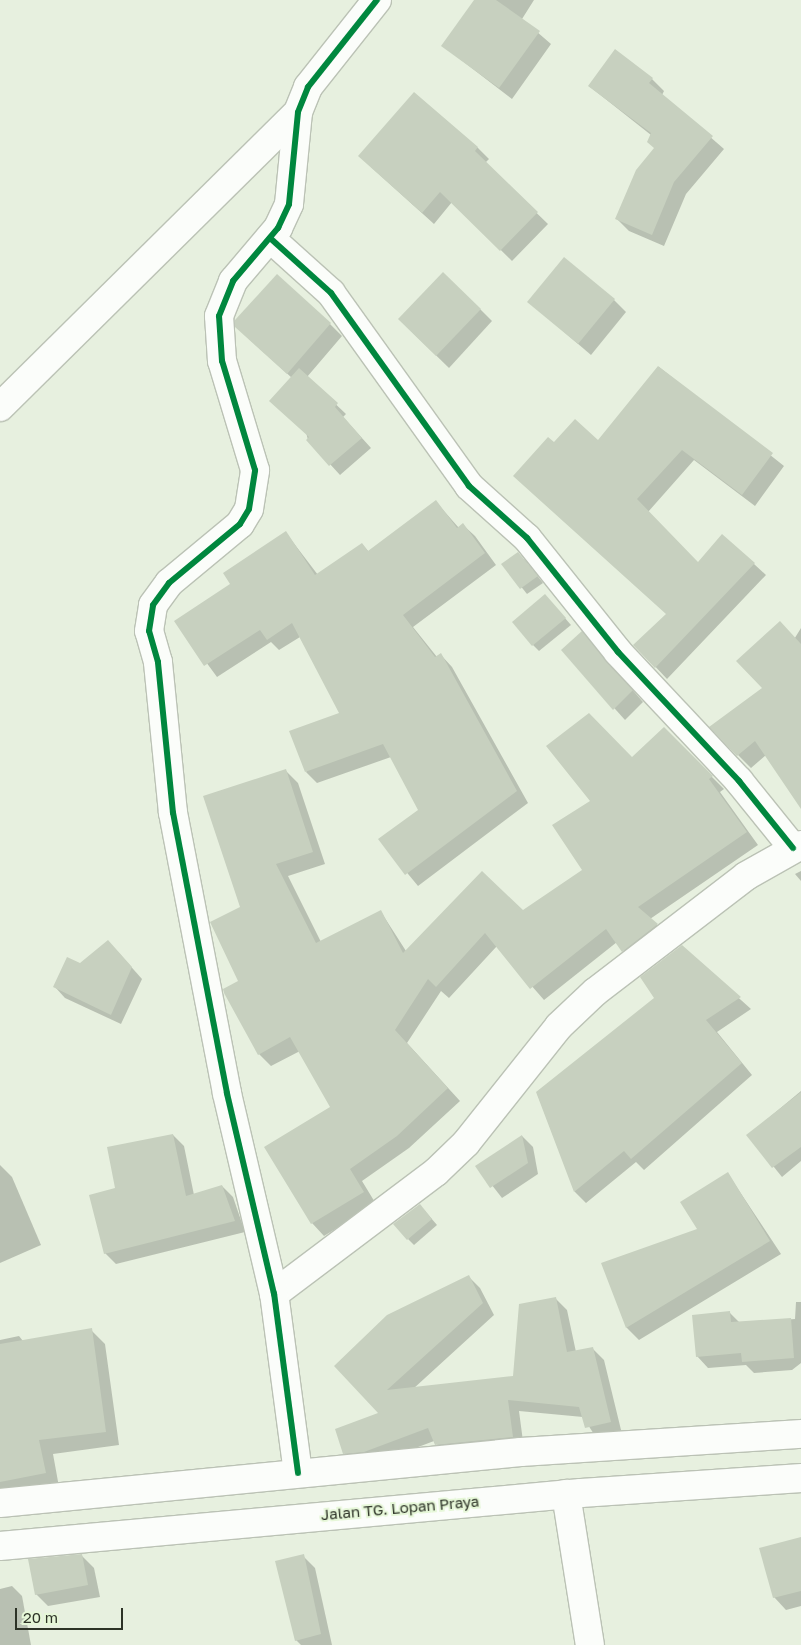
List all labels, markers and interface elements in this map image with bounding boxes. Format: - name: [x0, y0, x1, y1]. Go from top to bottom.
- street label: Jalan TG. Lopan Praya: [320, 1492, 480, 1524]
- scale bar: [18, 1598, 125, 1630]
- text: 20 m: [23, 1608, 58, 1626]

